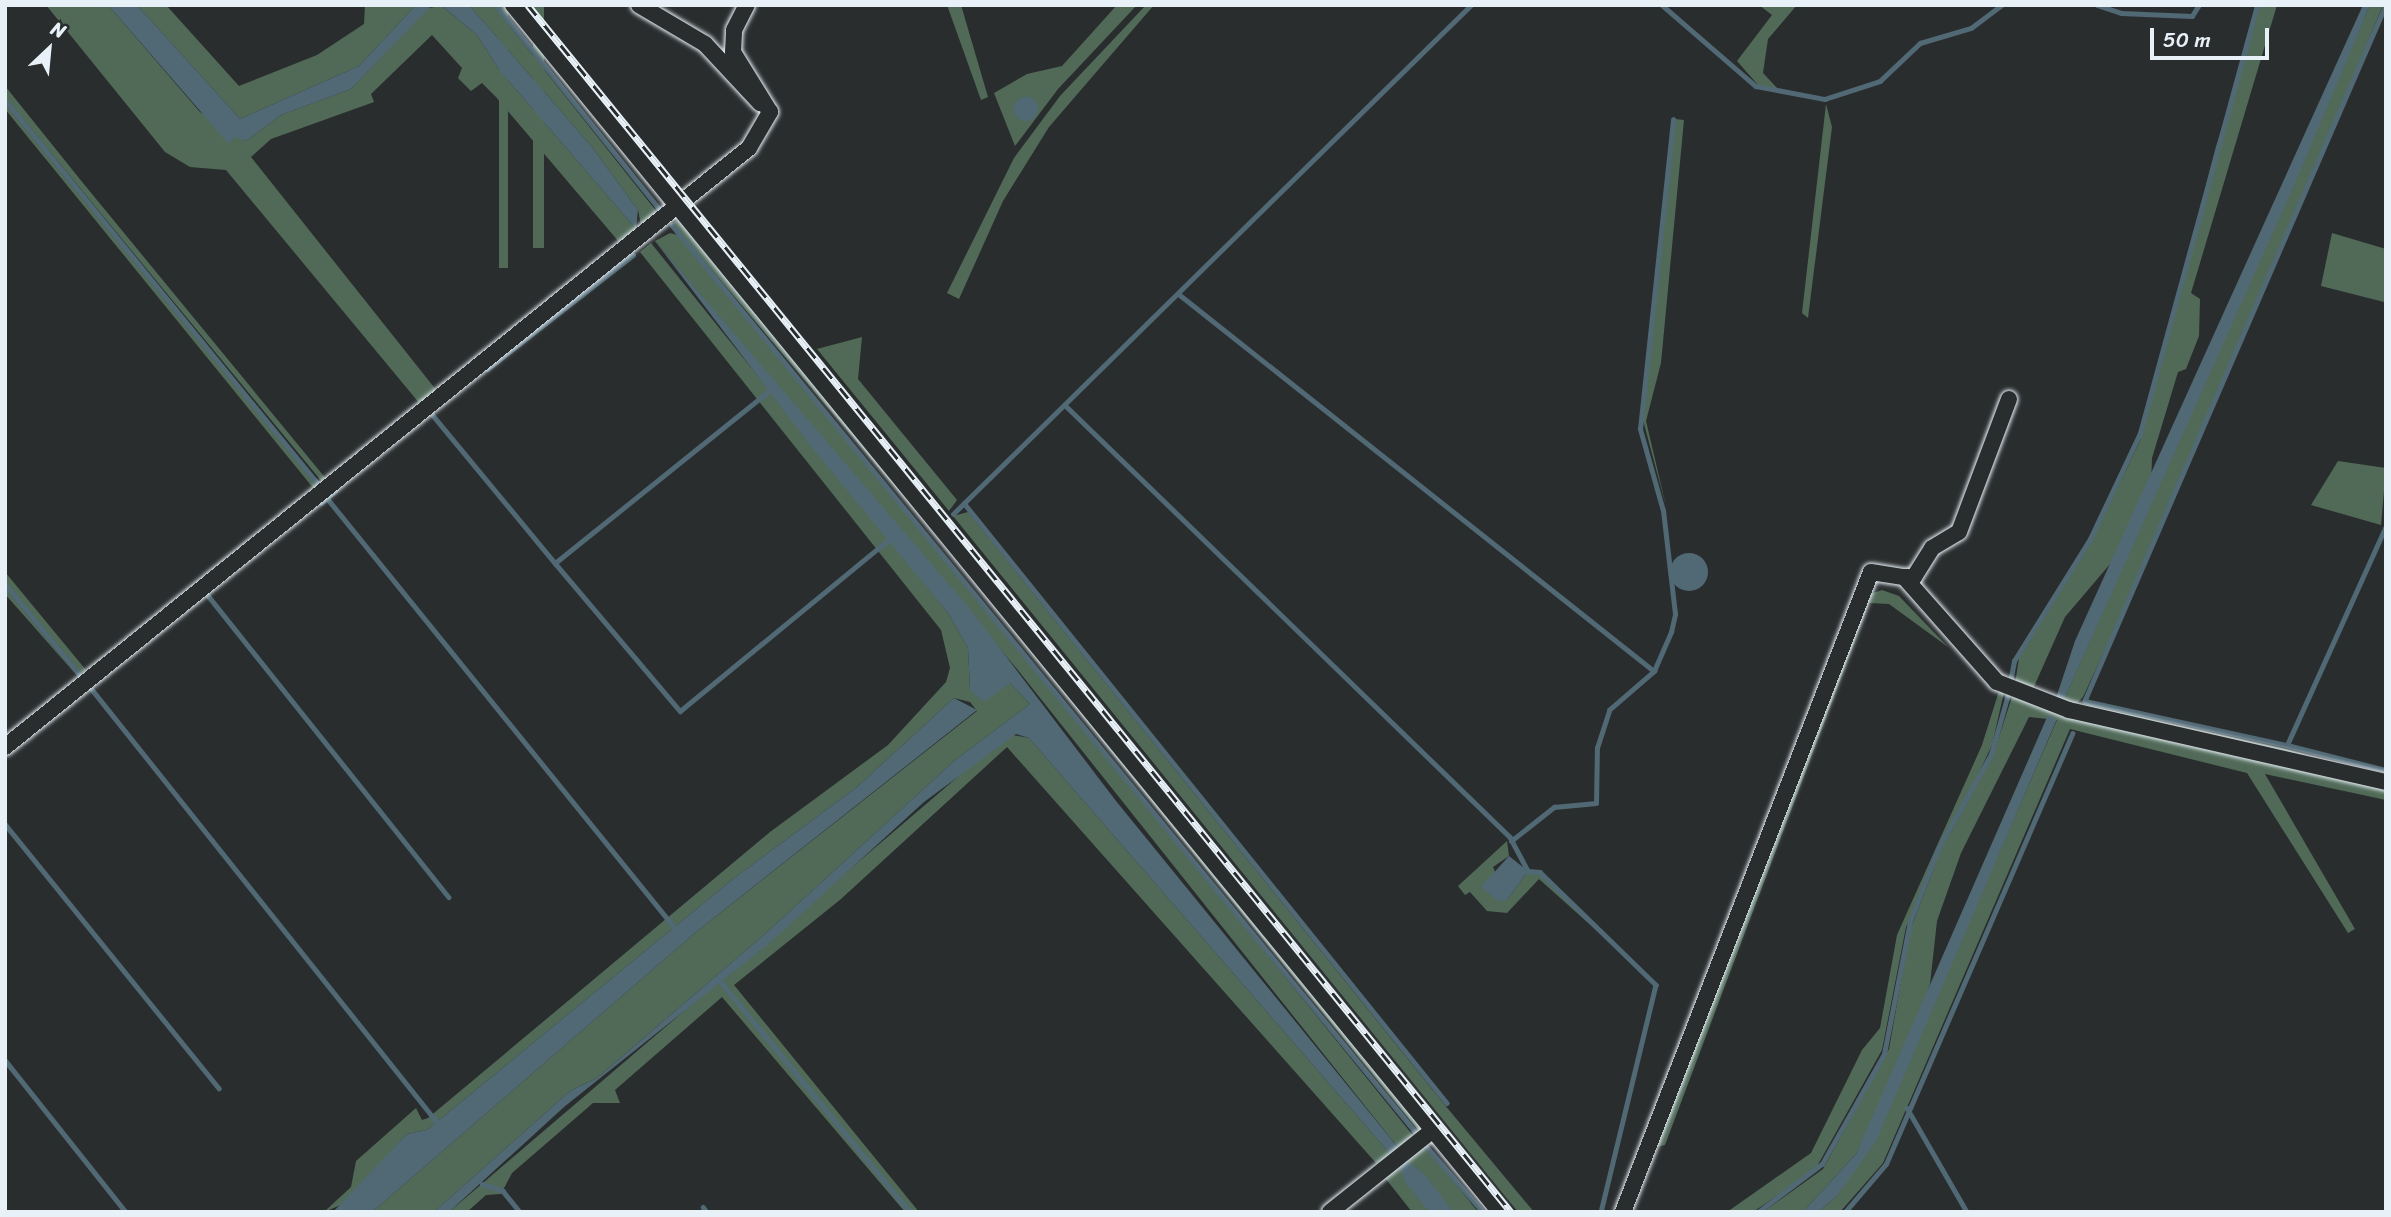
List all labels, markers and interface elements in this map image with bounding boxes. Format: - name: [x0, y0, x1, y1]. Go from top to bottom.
- text: N: [45, 12, 72, 47]
- north arrow: [14, 14, 84, 84]
- scale bar: [2153, 14, 2272, 58]
- text: 50 m: [2163, 21, 2211, 59]

